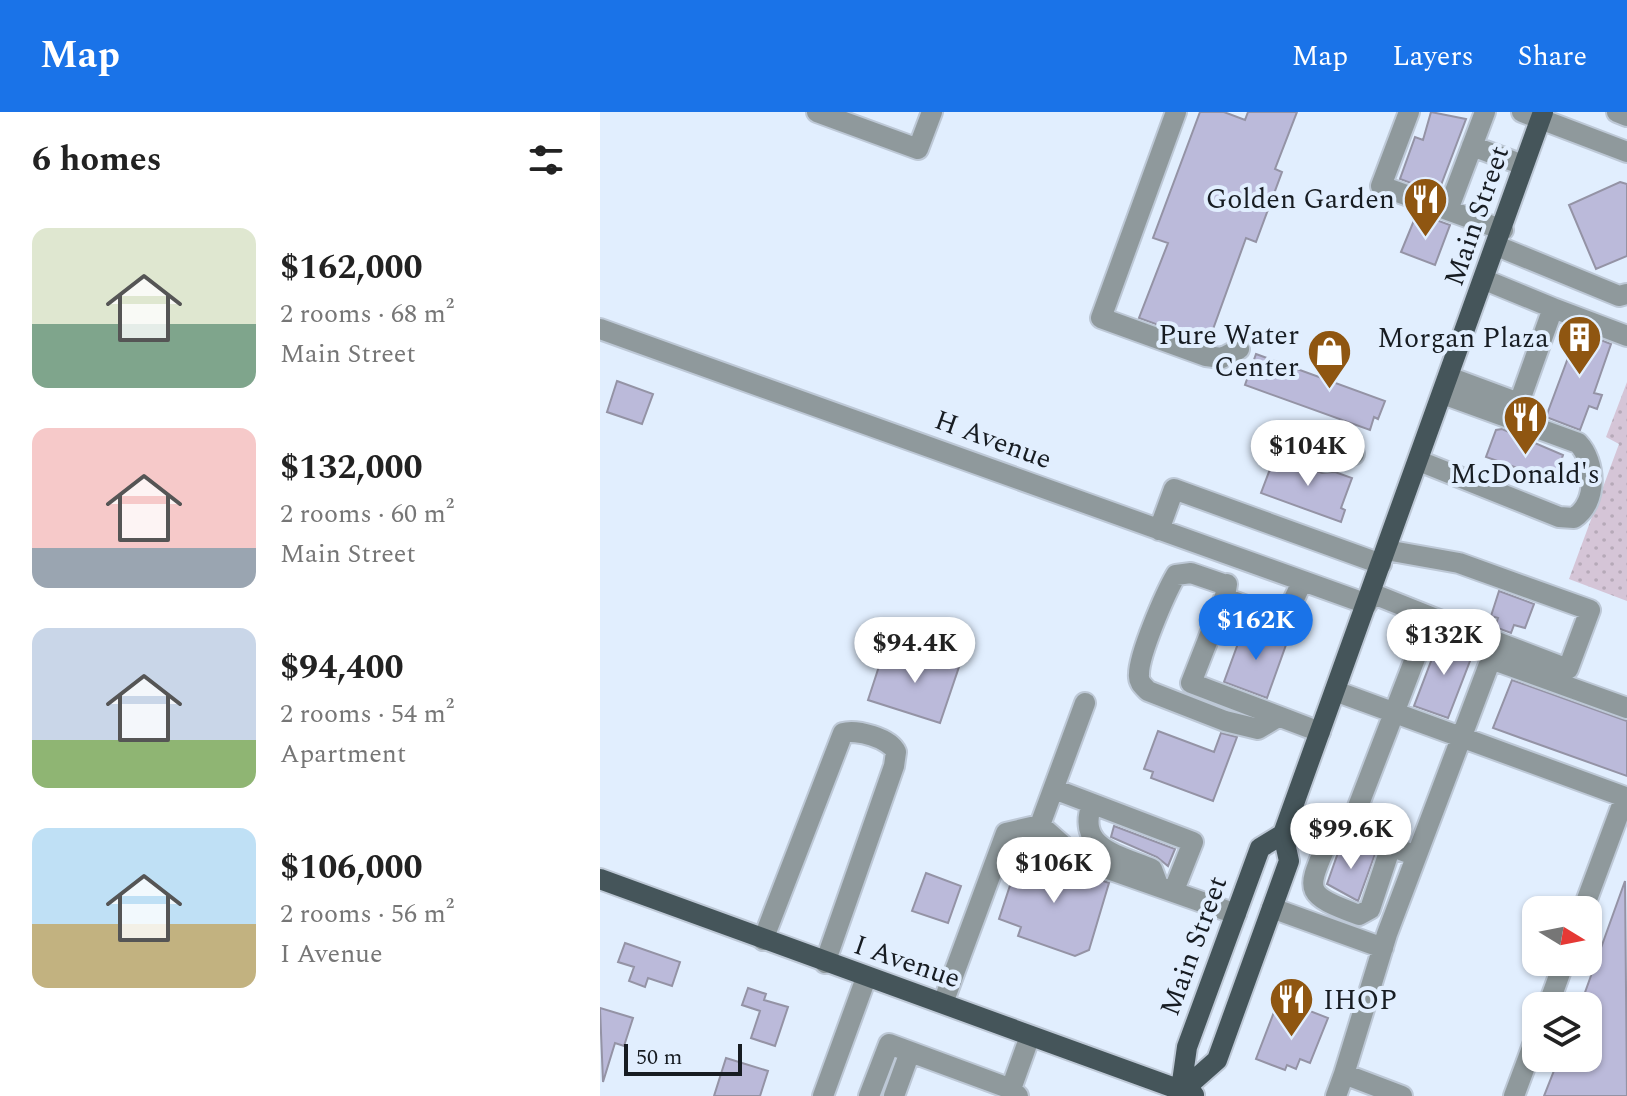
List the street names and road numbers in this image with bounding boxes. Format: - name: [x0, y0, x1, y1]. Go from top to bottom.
- street label: Main Street: [1433, 140, 1521, 292]
- street label: H Avenue: [928, 399, 1058, 481]
- street label: Main Street: [1149, 870, 1239, 1022]
- street label: I Avenue: [848, 924, 966, 1000]

